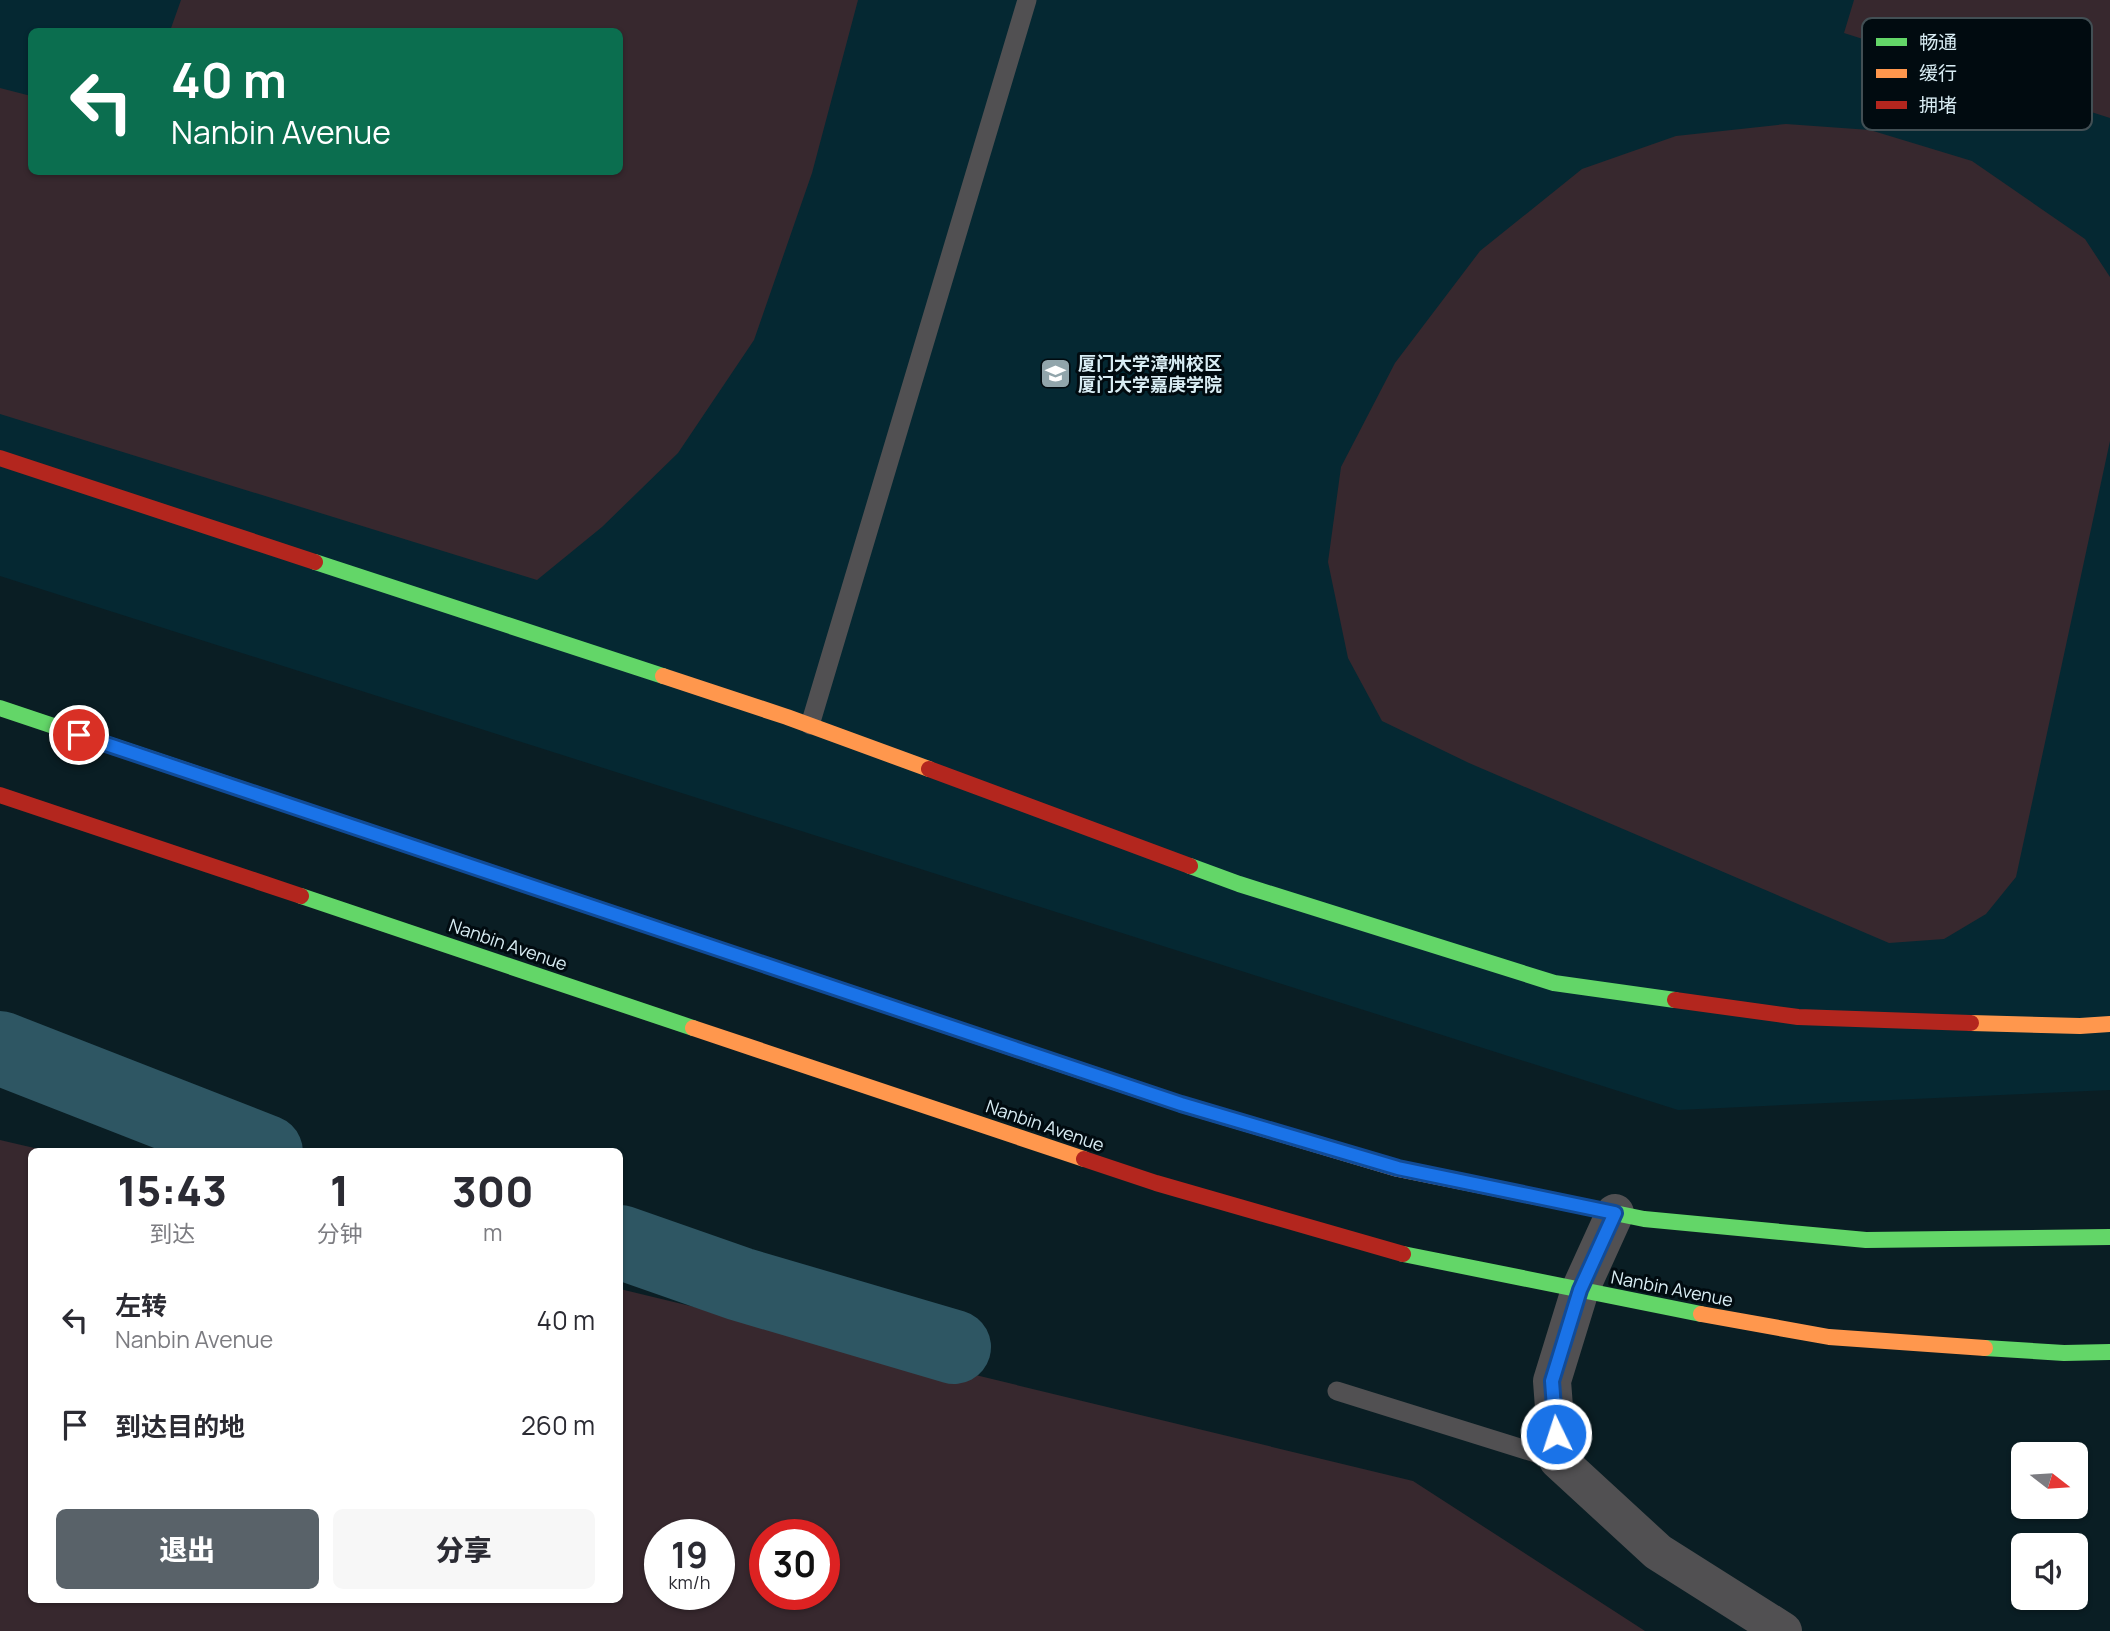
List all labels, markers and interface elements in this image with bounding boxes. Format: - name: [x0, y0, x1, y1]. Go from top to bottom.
- legend: [1862, 18, 2092, 130]
- text: 畅通: [1919, 29, 1957, 55]
- text: 40 m: [171, 46, 287, 113]
- icon: left: [56, 56, 147, 147]
- text: 缓行: [1919, 60, 1957, 86]
- text: 拥堵: [1919, 92, 1957, 118]
- text: Nanbin Avenue: [171, 110, 391, 154]
- place label: 厦门大学漳州校区 厦门大学嘉庚学院: [1078, 351, 1222, 396]
- school or university icon: 厦门大学漳州校区 厦门大学嘉庚学院: [1038, 357, 1072, 391]
- pin: [49, 705, 109, 765]
- icon: arrive: [60, 716, 98, 754]
- street label: Nanbin Avenue: [446, 913, 571, 976]
- street label: Nanbin Avenue: [983, 1094, 1108, 1157]
- text: 15:43: [118, 1161, 227, 1219]
- text: 1: [330, 1161, 349, 1219]
- text: 300: [452, 1162, 533, 1220]
- text: m: [483, 1216, 502, 1248]
- text: 到达: [149, 1217, 195, 1249]
- text: 分钟: [316, 1217, 362, 1249]
- street label: Nanbin Avenue: [1609, 1264, 1735, 1312]
- text: 左转: [115, 1287, 167, 1323]
- icon: left: [56, 1301, 94, 1339]
- text: 40 m: [537, 1302, 595, 1338]
- text: Nanbin Avenue: [115, 1323, 273, 1355]
- position arrow: [1519, 1397, 1593, 1471]
- icon: arrive: [56, 1406, 94, 1444]
- text: 260 m: [521, 1407, 595, 1443]
- text: 到达目的地: [115, 1408, 245, 1444]
- north arrow: [2011, 1442, 2088, 1519]
- map controls: [2011, 1442, 2088, 1610]
- button: 退出: [56, 1509, 319, 1589]
- button: 分享: [333, 1509, 595, 1589]
- speed limit sign: 30: [749, 1519, 840, 1610]
- text: 19: [671, 1531, 708, 1579]
- button: sound: [2011, 1533, 2088, 1610]
- text: km/h: [669, 1570, 710, 1594]

